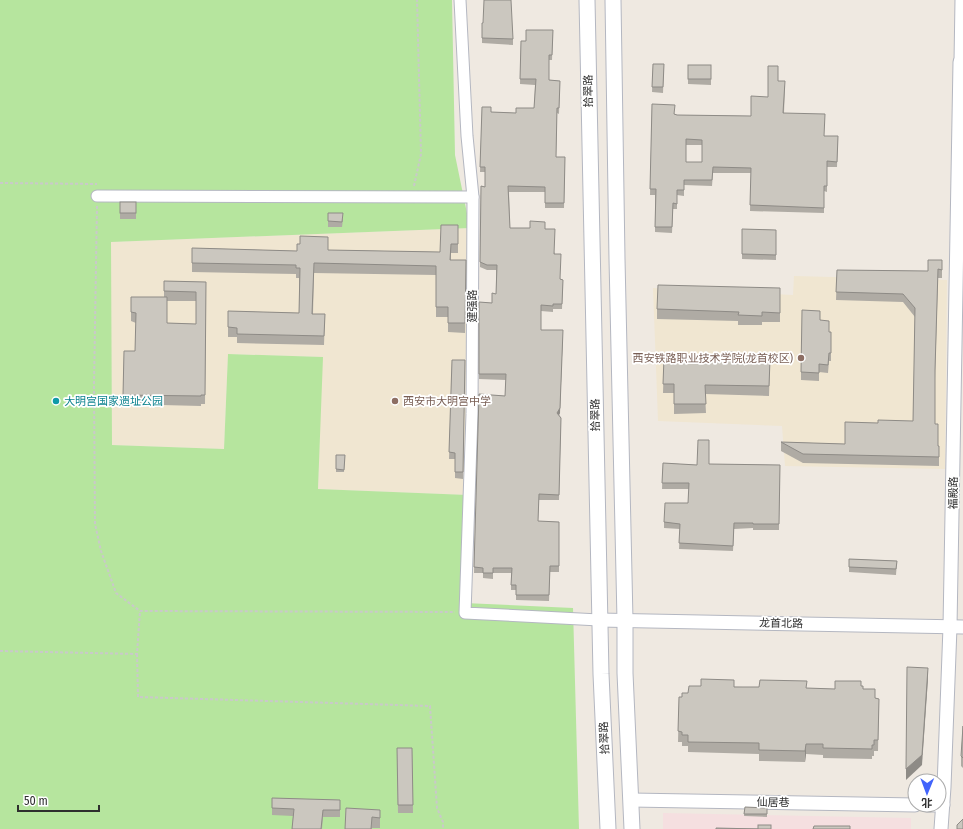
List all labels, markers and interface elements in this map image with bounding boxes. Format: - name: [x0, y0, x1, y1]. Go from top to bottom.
- street label: 拾翠路: [582, 74, 595, 108]
- street label: 建强路: [466, 290, 479, 323]
- place label: 西安铁路职业技术学院(龙首校区): [633, 352, 793, 365]
- marker: 西安铁路职业技术学院(龙首校区): [796, 353, 806, 363]
- place label: 大明宫国家遗址公园: [64, 395, 163, 408]
- place label: 西安市大明宫中学: [403, 395, 491, 408]
- marker: 大明宫国家遗址公园: [51, 396, 61, 406]
- marker: 西安市大明宫中学: [390, 396, 400, 406]
- street label: 拾翠路: [589, 398, 602, 432]
- street label: 福殿路: [947, 476, 960, 510]
- street label: 龙首北路: [759, 617, 803, 630]
- street label: 拾翠路: [597, 721, 612, 755]
- north arrow: [907, 773, 947, 813]
- scale bar: [18, 787, 99, 813]
- text: 50 m: [24, 794, 48, 808]
- street label: 仙居巷: [756, 796, 790, 809]
- text: 北: [921, 796, 932, 809]

